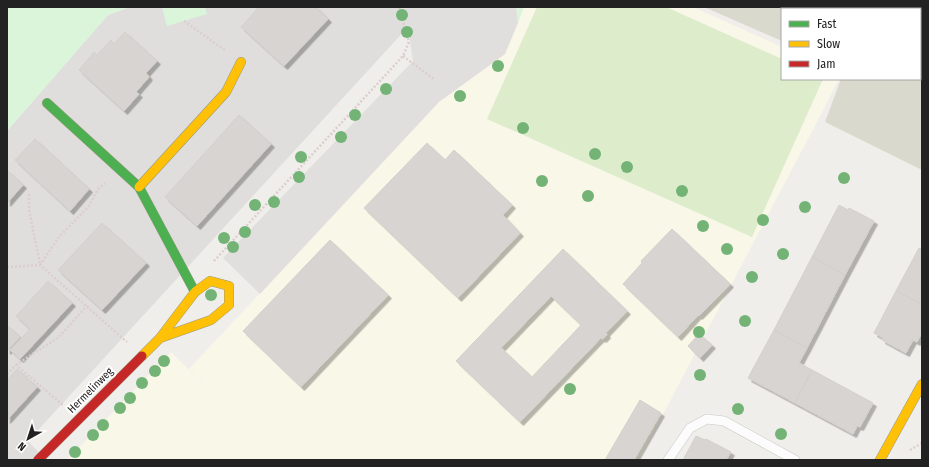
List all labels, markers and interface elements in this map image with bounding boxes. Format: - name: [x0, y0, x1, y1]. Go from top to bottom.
- legend: [781, 8, 921, 80]
- text: Fast: [817, 17, 836, 31]
- text: Slow: [817, 37, 840, 51]
- text: Jam: [817, 57, 835, 71]
- street label: Hermelinweg: [65, 364, 116, 416]
- north arrow: [8, 419, 48, 459]
- text: N: [15, 439, 29, 454]

